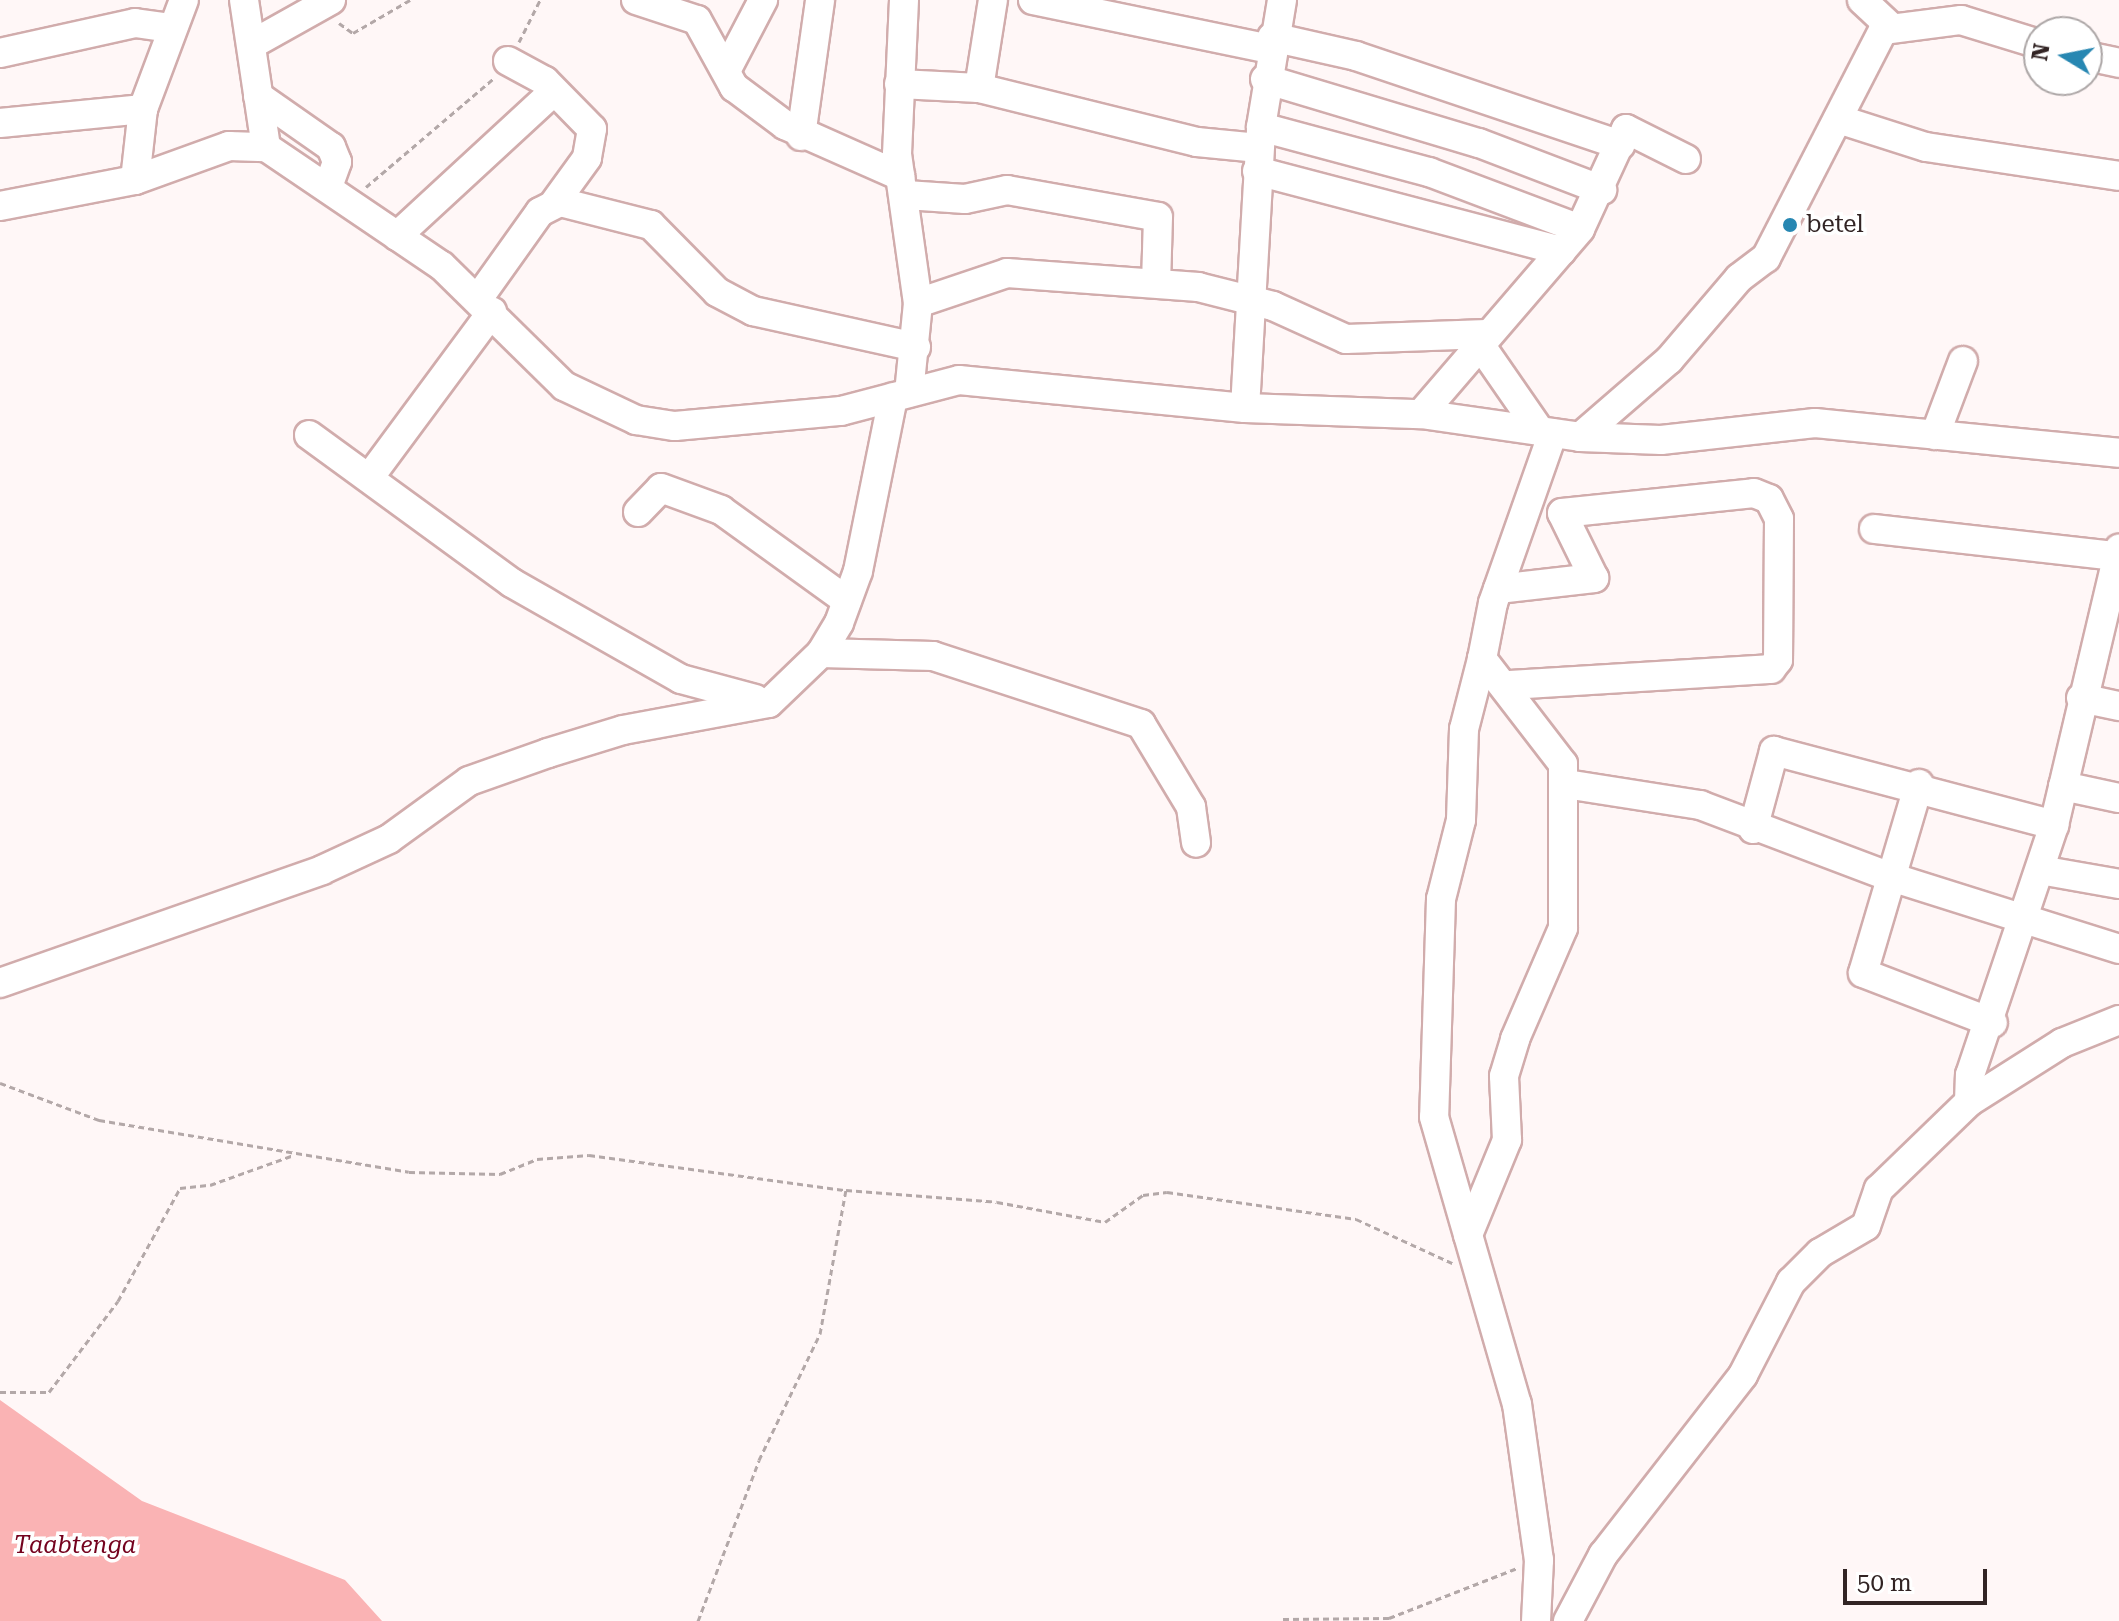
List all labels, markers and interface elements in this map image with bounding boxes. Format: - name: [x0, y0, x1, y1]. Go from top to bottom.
- north arrow: [2023, 16, 2103, 96]
- text: N: [2027, 42, 2055, 63]
- place label: betel: [1806, 211, 1864, 239]
- marker: betel: [1781, 216, 1799, 234]
- park label: Taabtenga: [14, 1532, 136, 1560]
- scale bar: [1847, 1553, 1991, 1603]
- text: 50 m: [1857, 1569, 1912, 1597]

